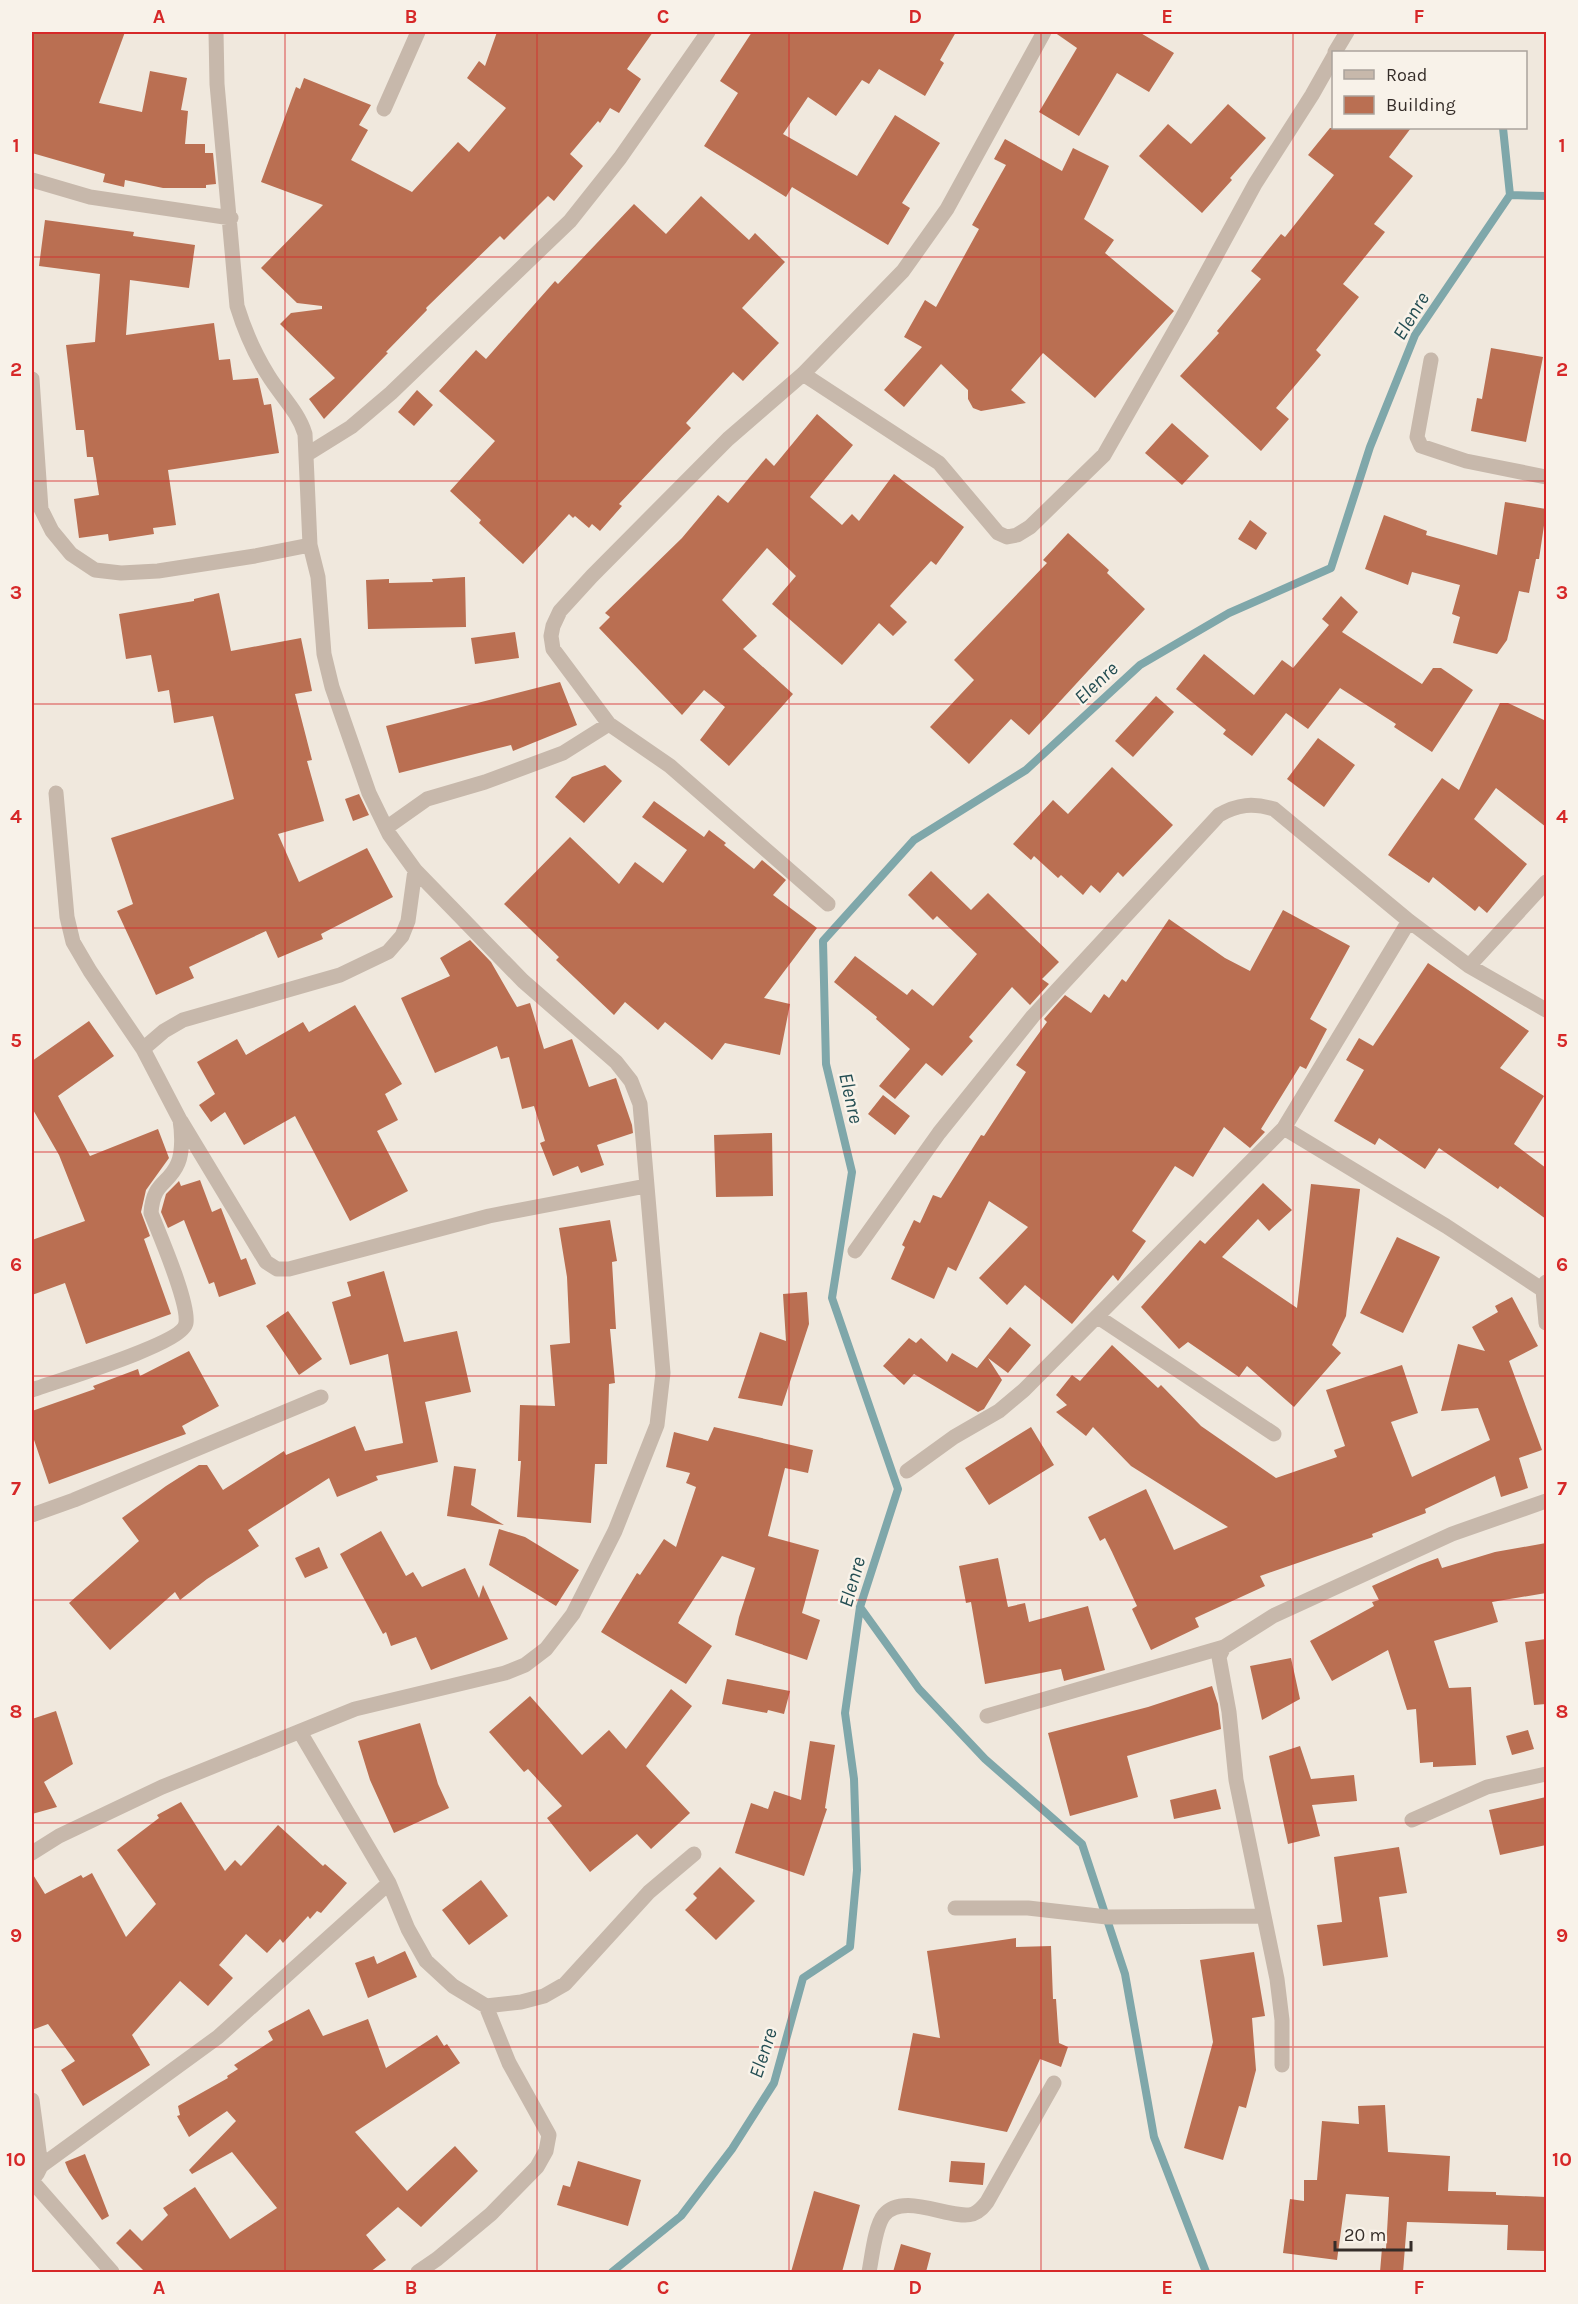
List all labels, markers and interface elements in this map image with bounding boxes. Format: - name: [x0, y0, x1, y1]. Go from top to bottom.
- text: A: [153, 5, 166, 28]
- text: B: [405, 5, 417, 28]
- text: C: [657, 5, 669, 28]
- text: D: [908, 5, 922, 28]
- text: E: [1161, 5, 1173, 28]
- text: F: [1414, 5, 1425, 28]
- legend: [1332, 51, 1527, 129]
- text: Road: [1386, 64, 1427, 86]
- text: Building: [1386, 94, 1456, 116]
- text: 1: [12, 134, 20, 157]
- text: 1: [1558, 134, 1566, 157]
- water label: Elenre: [1388, 288, 1434, 344]
- text: 2: [10, 358, 22, 381]
- text: 2: [1556, 358, 1568, 381]
- text: 3: [10, 581, 22, 604]
- text: 3: [1556, 581, 1568, 604]
- water label: Elenre: [1069, 657, 1123, 709]
- text: 4: [10, 805, 22, 828]
- text: 4: [1556, 805, 1568, 828]
- text: 5: [10, 1029, 22, 1052]
- text: 5: [1556, 1029, 1568, 1052]
- water label: Elenre: [834, 1070, 868, 1126]
- text: 6: [10, 1253, 22, 1276]
- text: 6: [1556, 1253, 1568, 1276]
- text: 7: [11, 1477, 21, 1500]
- text: 7: [1557, 1477, 1567, 1500]
- water label: Elenre: [834, 1554, 870, 1610]
- text: 8: [10, 1700, 22, 1723]
- text: 8: [1556, 1700, 1568, 1723]
- text: 9: [10, 1924, 22, 1947]
- text: 9: [1556, 1924, 1568, 1947]
- water label: Elenre: [744, 2025, 782, 2081]
- text: 10: [6, 2148, 26, 2171]
- text: 10: [1552, 2148, 1572, 2171]
- scale bar: [1335, 2214, 1412, 2252]
- text: 20 m: [1344, 2224, 1386, 2246]
- text: A: [153, 2276, 166, 2299]
- text: B: [405, 2276, 417, 2299]
- text: C: [657, 2276, 669, 2299]
- text: D: [908, 2276, 922, 2299]
- text: E: [1161, 2276, 1173, 2299]
- text: F: [1414, 2276, 1425, 2299]

